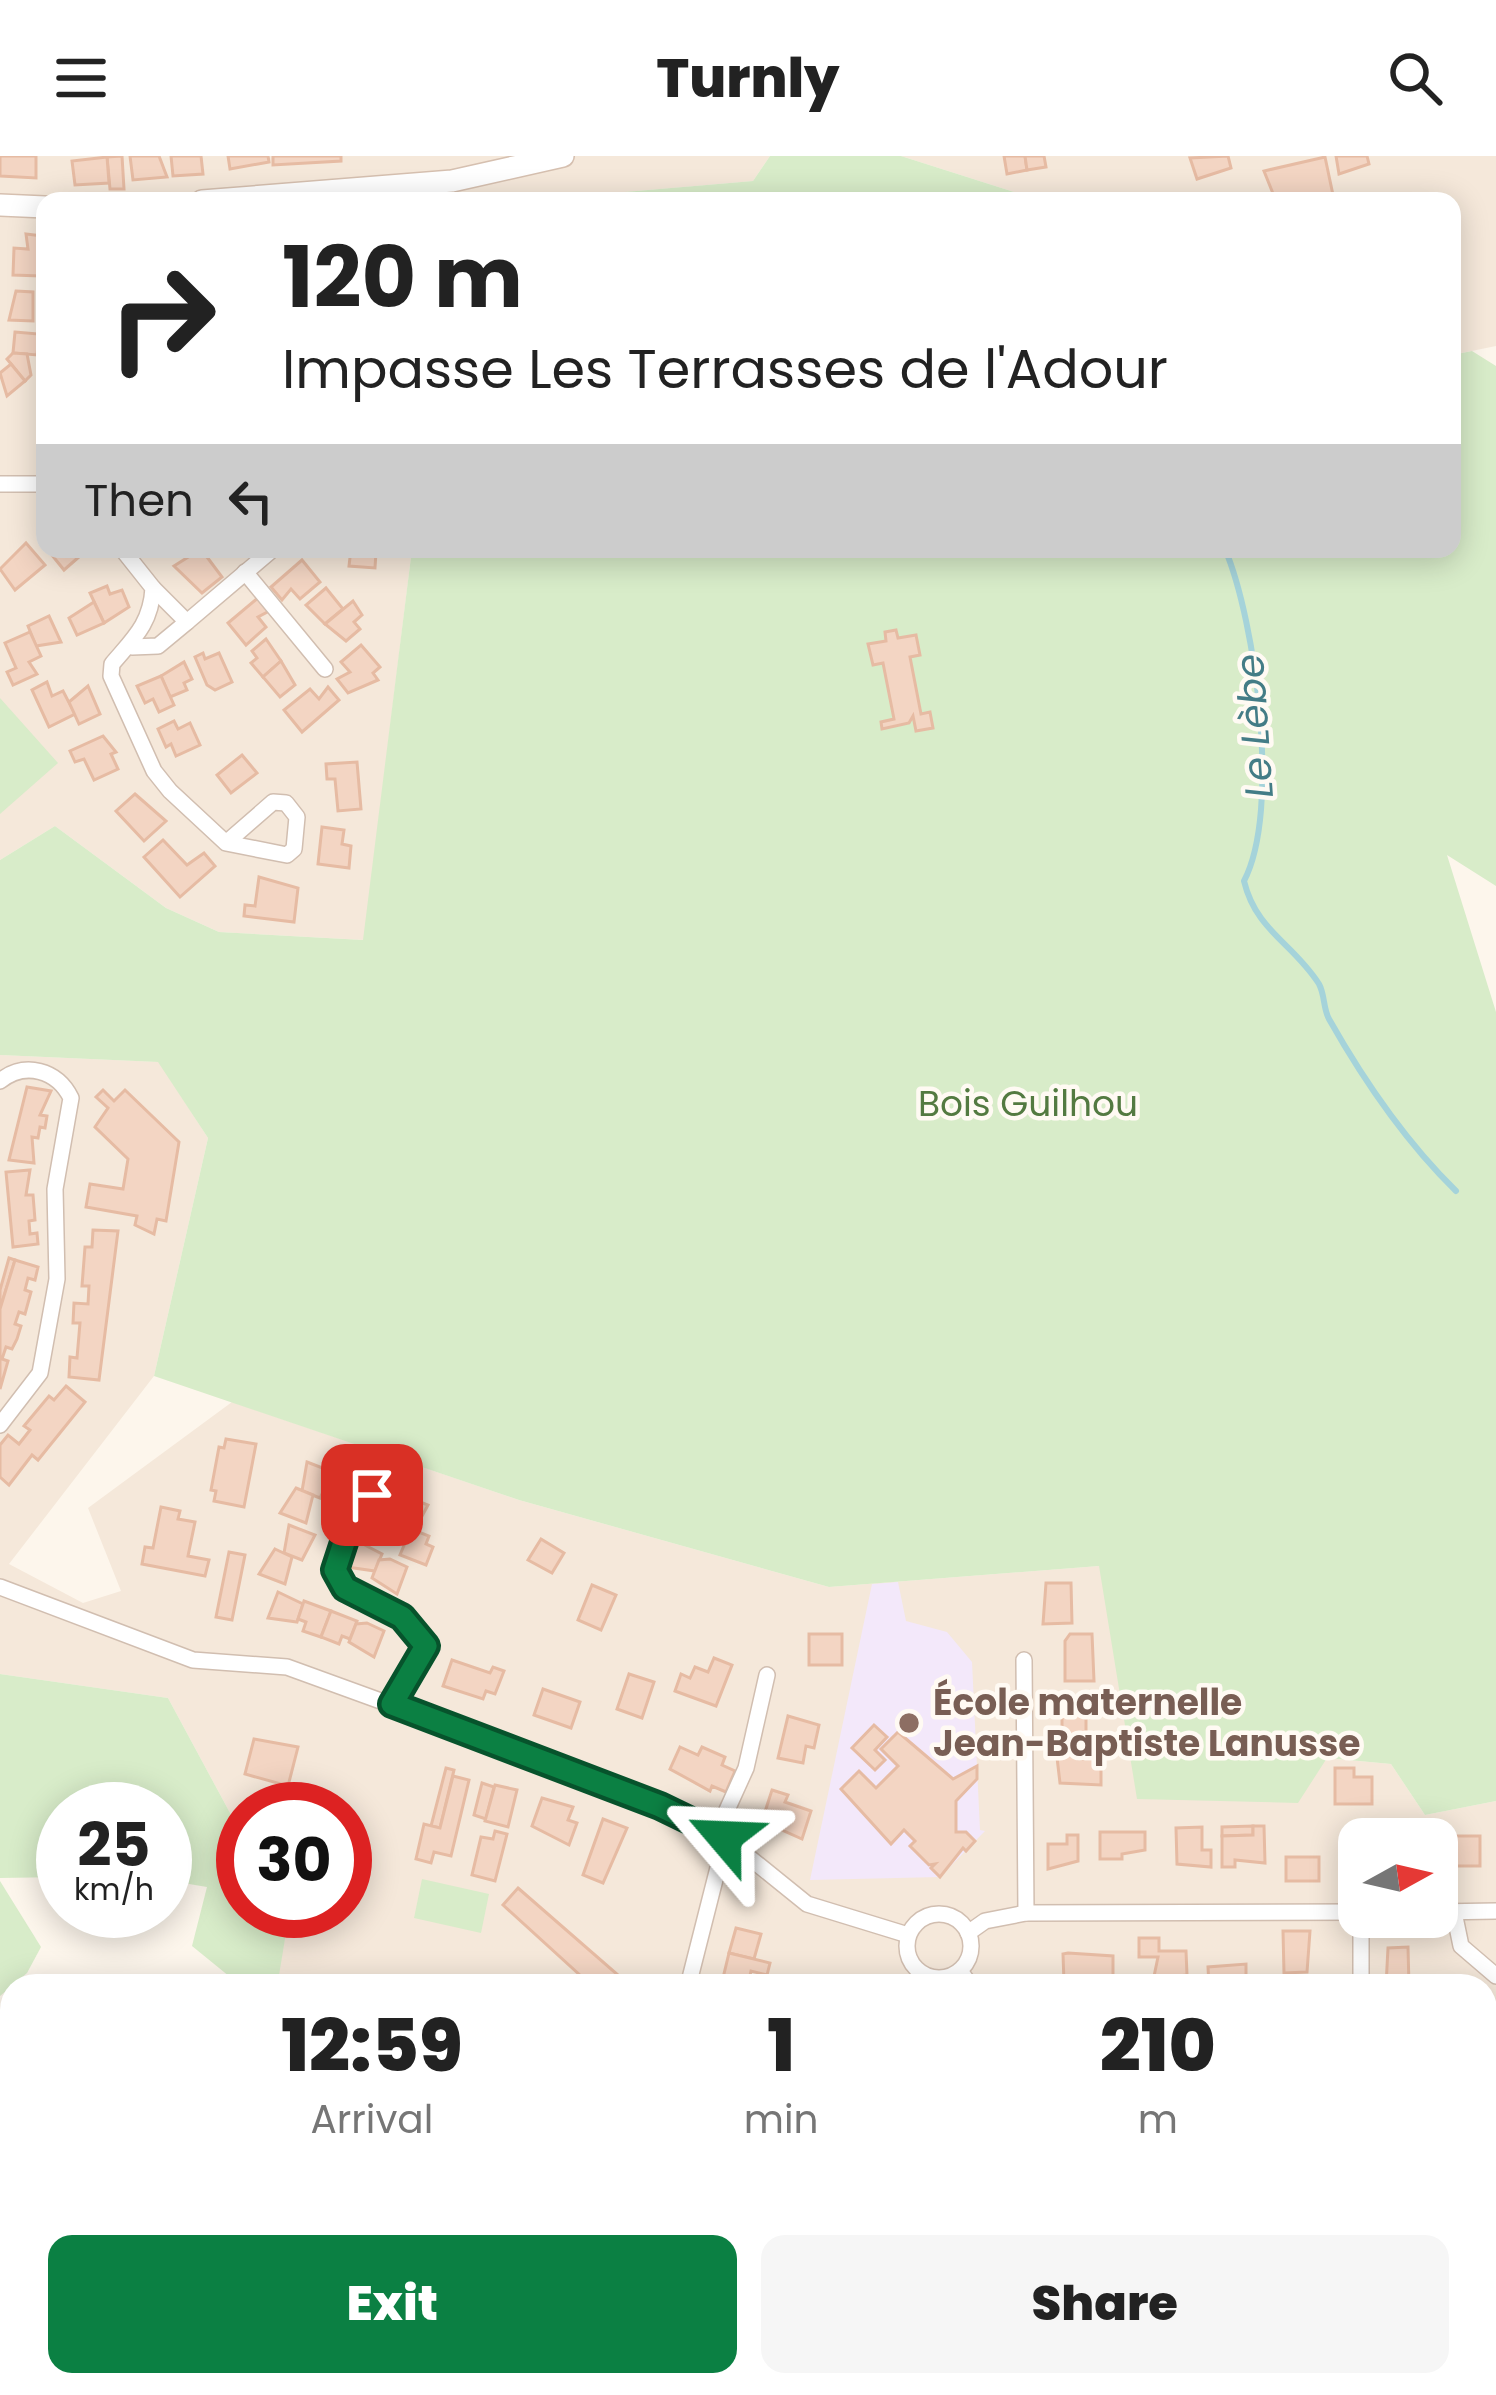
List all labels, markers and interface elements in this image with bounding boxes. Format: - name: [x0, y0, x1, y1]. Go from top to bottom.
- text: Turnly: [657, 40, 839, 116]
- icon: menu: [48, 45, 114, 111]
- icon: search: [1382, 45, 1448, 111]
- text: 120 m: [282, 219, 523, 336]
- icon: right: [84, 240, 240, 396]
- text: Impasse Les Terrasses de l'Adour: [282, 331, 1168, 407]
- icon: left: [218, 468, 284, 534]
- text: Then: [84, 469, 194, 532]
- water label: Le Lèbe: [1222, 652, 1287, 800]
- park label: Bois Guilhou: [918, 1078, 1138, 1129]
- pin: [321, 1444, 423, 1546]
- icon: arrive: [339, 1462, 405, 1528]
- place label: École maternelle Jean-Baptiste Lanusse: [933, 1677, 1360, 1769]
- marker: École maternelle Jean-Baptiste Lanusse: [896, 1710, 922, 1736]
- position arrow: [661, 1774, 787, 1900]
- speed limit sign: 30: [216, 1782, 372, 1938]
- text: 25: [77, 1803, 151, 1887]
- north arrow: [1338, 1818, 1458, 1938]
- map controls: [1338, 1818, 1458, 1938]
- text: km/h: [74, 1868, 154, 1911]
- text: 12:59: [281, 1995, 463, 2096]
- text: 1: [767, 1995, 795, 2096]
- text: 210: [1100, 1995, 1216, 2096]
- text: Arrival: [310, 2092, 433, 2147]
- text: min: [744, 2092, 818, 2147]
- text: m: [1138, 2092, 1178, 2147]
- button: Exit: [48, 2235, 737, 2373]
- button: Share: [761, 2235, 1449, 2373]

